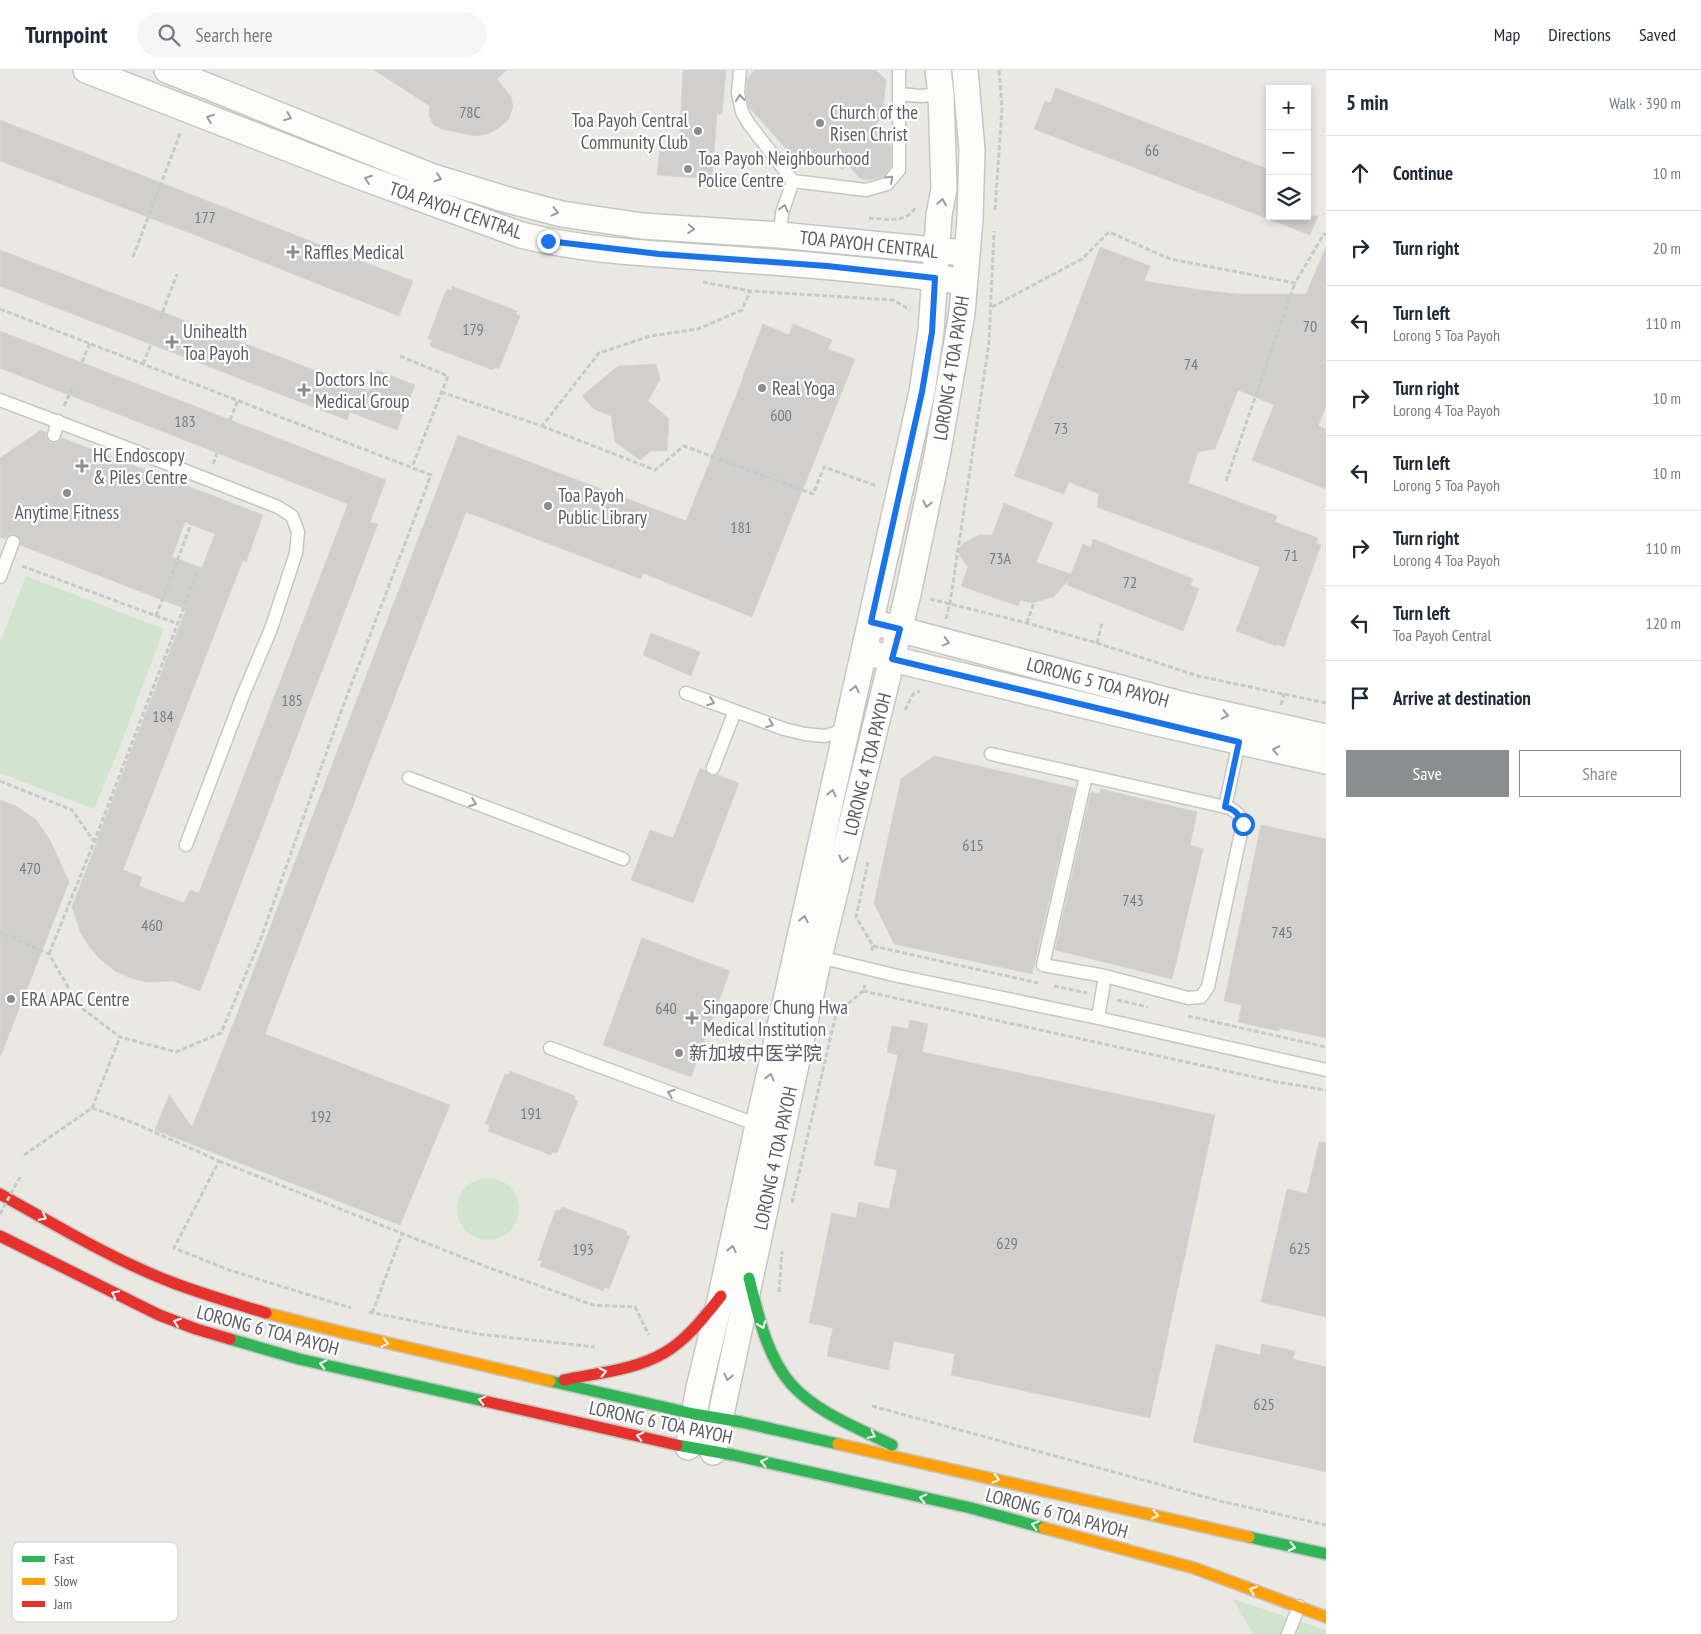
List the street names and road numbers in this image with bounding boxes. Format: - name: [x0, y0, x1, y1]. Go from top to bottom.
- street label: TOA PAYOH CENTRAL: [386, 176, 526, 244]
- street label: TOA PAYOH CENTRAL: [798, 225, 940, 263]
- street label: LORONG 4 TOA PAYOH: [928, 294, 974, 442]
- street label: LORONG 5 TOA PAYOH: [1024, 651, 1172, 713]
- street label: LORONG 4 TOA PAYOH: [838, 690, 896, 838]
- street label: LORONG 4 TOA PAYOH: [748, 1084, 802, 1232]
- street label: LORONG 6 TOA PAYOH: [194, 1299, 342, 1361]
- street label: LORONG 6 TOA PAYOH: [587, 1395, 735, 1449]
- street label: LORONG 6 TOA PAYOH: [983, 1482, 1131, 1544]

